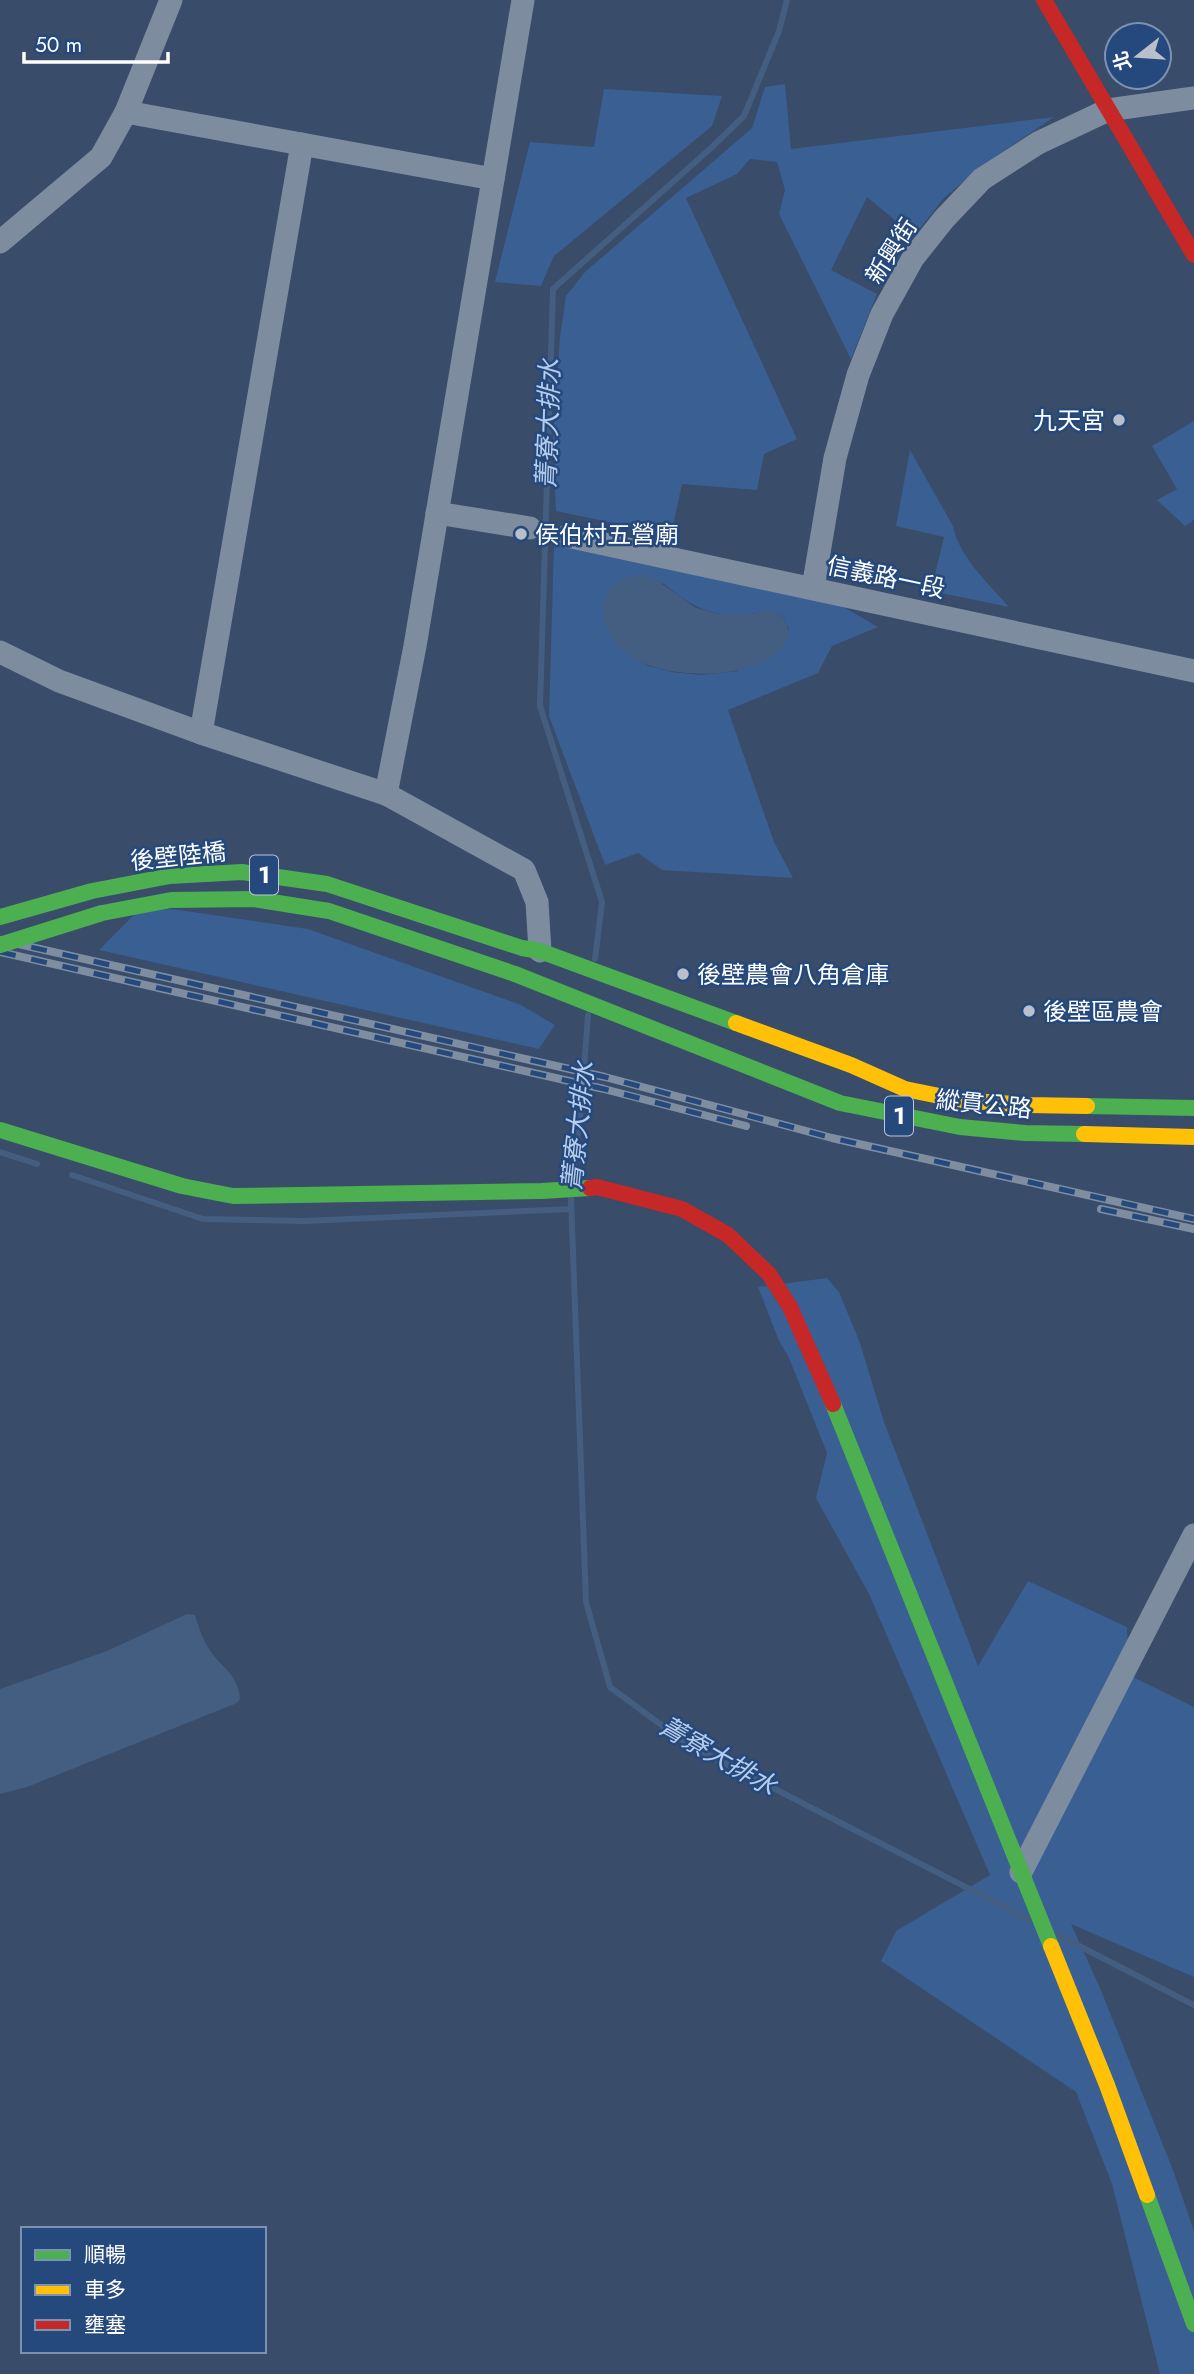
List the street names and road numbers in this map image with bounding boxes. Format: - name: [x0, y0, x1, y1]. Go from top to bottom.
- street label: 新興街: [857, 211, 925, 291]
- street label: 信義路一段: [824, 547, 948, 607]
- street label: 後壁陸橋: [128, 834, 228, 878]
- road number: 1: [250, 856, 278, 894]
- street label: 縱貫公路: [934, 1082, 1034, 1126]
- road number: 1: [885, 1096, 913, 1135]

